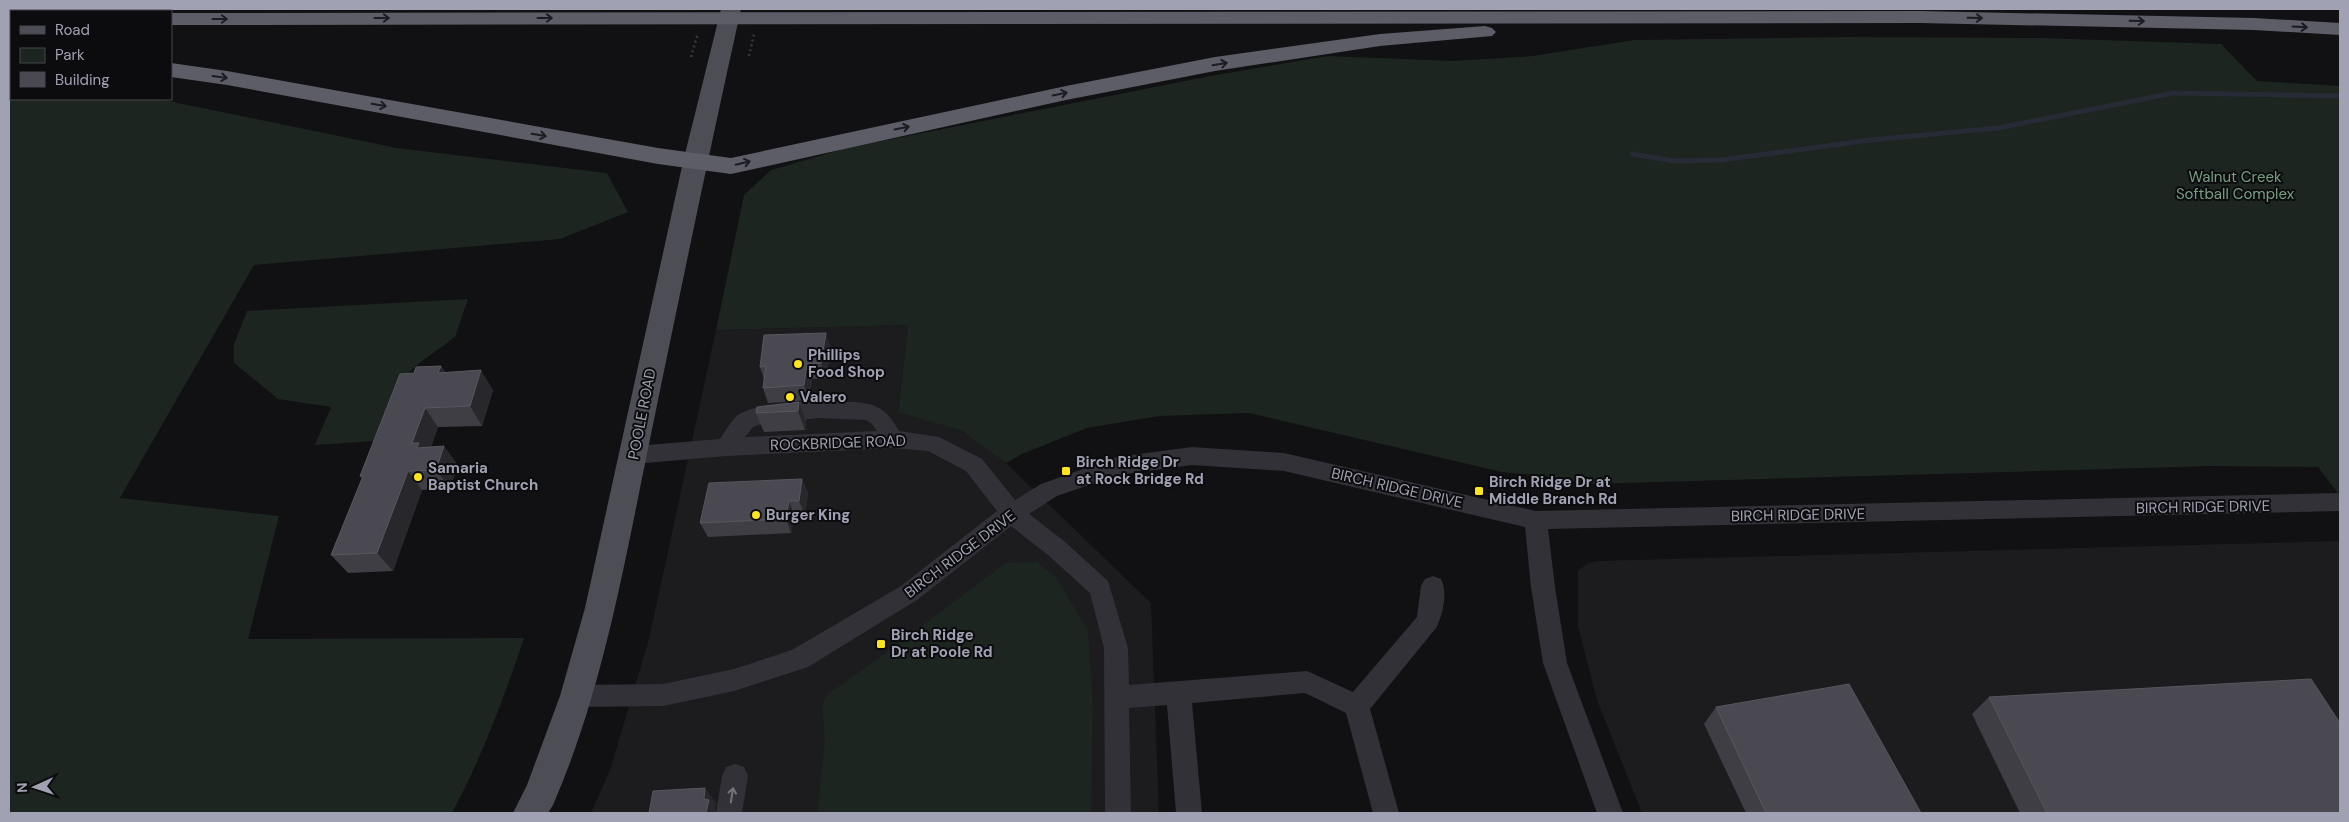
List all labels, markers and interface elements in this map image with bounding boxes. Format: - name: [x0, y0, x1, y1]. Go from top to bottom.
- legend: [10, 10, 172, 100]
- one-way arrow: [374, 13, 390, 23]
- one-way arrow: [536, 13, 553, 23]
- one-way arrow: [1966, 13, 1983, 23]
- one-way arrow: [212, 14, 228, 24]
- one-way arrow: [2129, 17, 2145, 26]
- text: Road: [55, 20, 90, 40]
- one-way arrow: [2291, 22, 2307, 31]
- text: Park: [55, 45, 85, 65]
- one-way arrow: [1212, 58, 1228, 68]
- text: Building: [55, 70, 110, 90]
- one-way arrow: [211, 72, 227, 82]
- one-way arrow: [1052, 89, 1068, 98]
- one-way arrow: [371, 101, 387, 111]
- one-way arrow: [893, 123, 909, 132]
- one-way arrow: [531, 130, 547, 140]
- one-way arrow: [735, 158, 751, 167]
- park label: Walnut Creek Softball Complex: [2176, 167, 2295, 204]
- place label: Phillips Food Shop: [808, 345, 885, 382]
- marker: Phillips Food Shop: [792, 358, 804, 370]
- street label: POOLE ROAD: [623, 367, 661, 461]
- place label: Valero: [800, 387, 847, 407]
- marker: Valero: [784, 391, 796, 403]
- street label: ROCKBRIDGE ROAD: [770, 431, 906, 455]
- place label: Birch Ridge Dr at Rock Bridge Rd: [1076, 452, 1204, 489]
- place label: Samaria Baptist Church: [428, 458, 538, 495]
- street label: BIRCH RIDGE DRIVE: [1329, 463, 1465, 513]
- marker: Birch Ridge Dr at Rock Bridge Rd: [1060, 465, 1072, 477]
- marker: Samaria Baptist Church: [412, 471, 424, 483]
- place label: Birch Ridge Dr at Middle Branch Rd: [1489, 472, 1617, 509]
- marker: Birch Ridge Dr at Middle Branch Rd: [1473, 485, 1485, 497]
- street label: BIRCH RIDGE DRIVE: [2136, 496, 2270, 518]
- street label: BIRCH RIDGE DRIVE: [1731, 504, 1865, 526]
- place label: Burger King: [766, 505, 850, 525]
- street label: BIRCH RIDGE DRIVE: [900, 506, 1020, 602]
- marker: Burger King: [750, 509, 762, 521]
- place label: Birch Ridge Dr at Poole Rd: [891, 625, 993, 662]
- marker: Birch Ridge Dr at Poole Rd: [875, 638, 887, 650]
- north arrow: [10, 762, 60, 812]
- text: N: [13, 782, 31, 793]
- one-way arrow: [728, 787, 738, 803]

